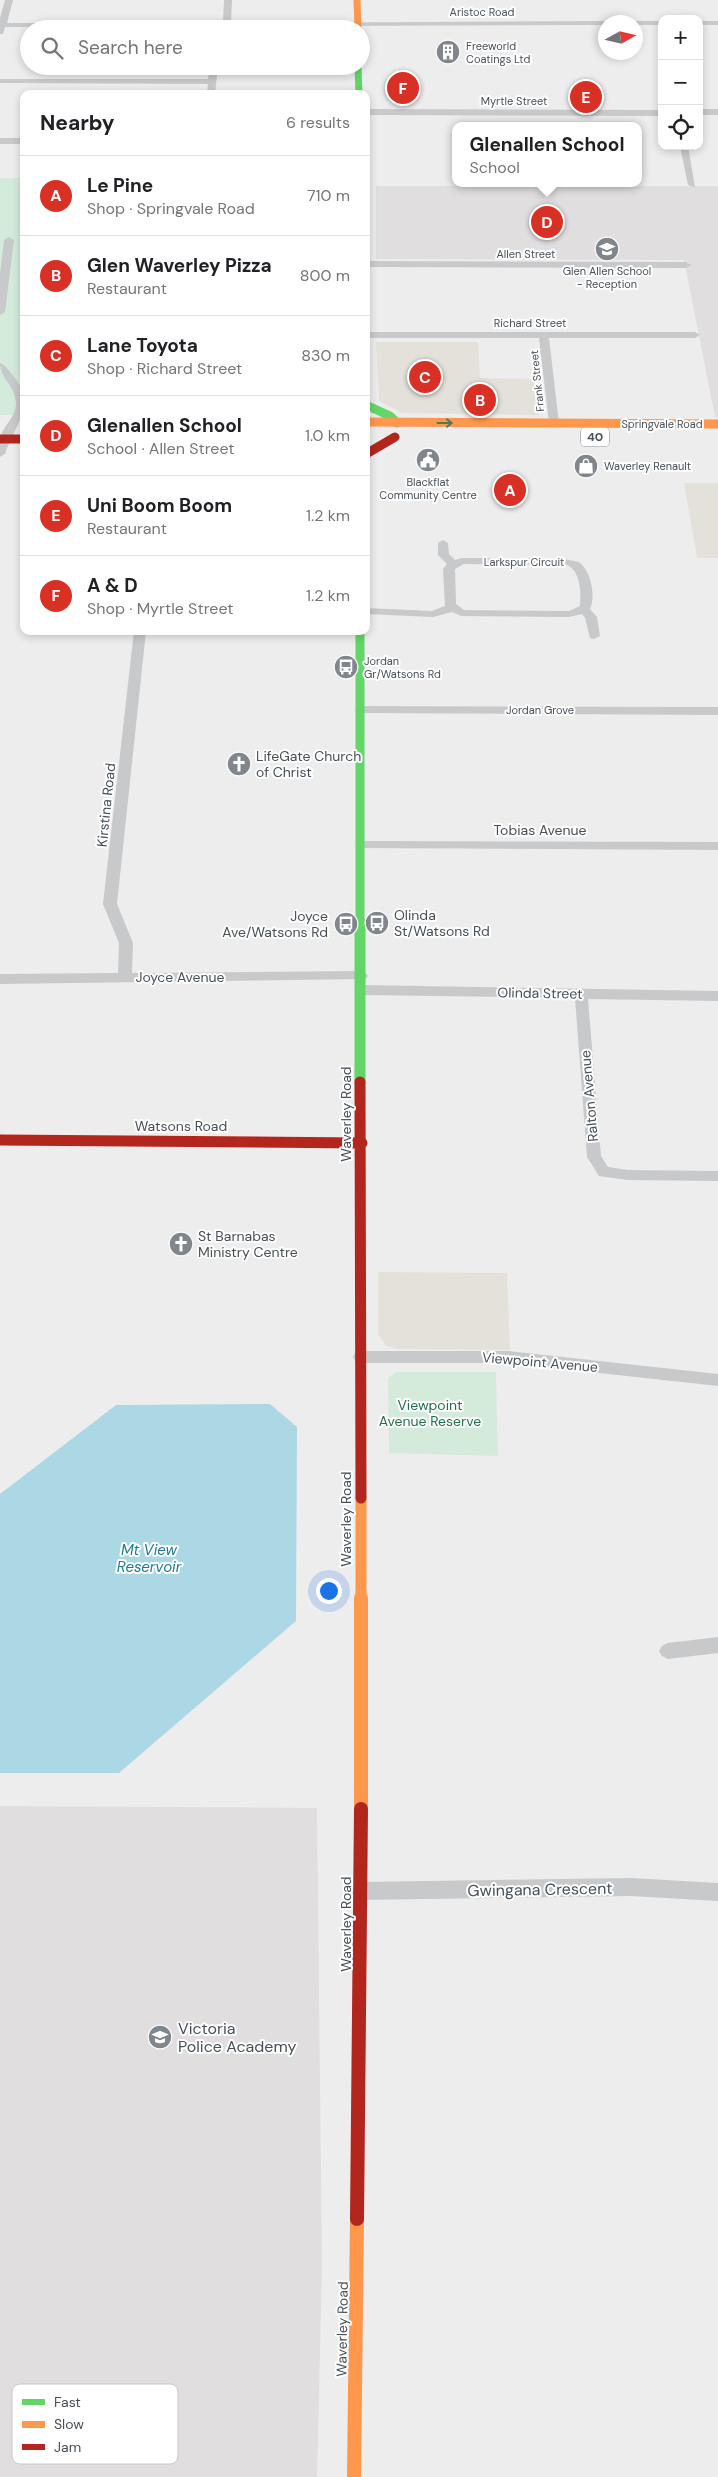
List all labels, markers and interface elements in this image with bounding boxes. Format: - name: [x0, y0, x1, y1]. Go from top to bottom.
- street label: Aristoc Road: [450, 5, 514, 19]
- north arrow: [598, 15, 643, 60]
- map controls: [658, 15, 703, 150]
- button: +: [658, 15, 703, 60]
- search box: [20, 20, 370, 75]
- icon: search: [38, 34, 66, 62]
- text: Search here: [78, 35, 183, 60]
- building icon: Freeworld Coatings Ltd: [435, 39, 461, 65]
- place label: Freeworld Coatings Ltd: [466, 39, 530, 66]
- button: −: [658, 60, 703, 105]
- pin: F: [387, 69, 419, 107]
- pin: E: [570, 78, 602, 116]
- street label: Myrtle Street: [481, 94, 547, 108]
- button: locate: [658, 105, 703, 150]
- text: Nearby: [40, 109, 114, 137]
- text: 6 results: [286, 112, 350, 133]
- popup: [452, 122, 642, 187]
- text: Glenallen School: [470, 132, 624, 157]
- text: School: [470, 157, 520, 178]
- text: Le Pine: [87, 173, 153, 198]
- text: A: [50, 185, 62, 206]
- text: 710 m: [307, 185, 350, 206]
- text: Shop · Springvale Road: [87, 198, 255, 219]
- pin: D: [531, 203, 563, 241]
- school or university icon: Glen Allen School - Reception: [594, 236, 620, 262]
- street label: Allen Street: [497, 247, 555, 261]
- text: Glen Waverley Pizza: [87, 253, 272, 278]
- place label: Glen Allen School - Reception: [563, 264, 651, 291]
- text: B: [51, 265, 61, 286]
- text: 800 m: [300, 265, 350, 286]
- text: Restaurant: [87, 278, 167, 299]
- street label: Richard Street: [494, 316, 566, 330]
- text: Lane Toyota: [87, 333, 198, 358]
- text: C: [50, 345, 62, 366]
- text: 830 m: [301, 345, 350, 366]
- street label: Frank Street: [527, 349, 547, 413]
- text: Shop · Richard Street: [87, 358, 242, 379]
- pin: C: [409, 358, 441, 396]
- pin: B: [464, 381, 496, 419]
- text: Glenallen School: [87, 413, 242, 438]
- street label: Springvale Road: [621, 417, 703, 431]
- one-way arrow: [437, 418, 453, 428]
- text: D: [50, 425, 62, 446]
- text: 1.0 km: [305, 425, 350, 446]
- road number: 40: [581, 428, 609, 447]
- text: School · Allen Street: [87, 438, 235, 459]
- public building icon: Blackflat Community Centre: [415, 447, 441, 473]
- shop icon: Waverley Renault: [573, 453, 599, 479]
- place label: Waverley Renault: [604, 459, 691, 473]
- pin: A: [494, 471, 526, 509]
- place label: Blackflat Community Centre: [379, 475, 477, 502]
- text: Uni Boom Boom: [87, 493, 232, 518]
- text: E: [51, 505, 61, 526]
- text: 1.2 km: [306, 505, 350, 526]
- text: Restaurant: [87, 518, 167, 539]
- street label: Larkspur Circuit: [484, 555, 564, 569]
- text: A & D: [87, 573, 138, 598]
- text: F: [52, 585, 60, 606]
- text: 1.2 km: [306, 585, 350, 606]
- text: Shop · Myrtle Street: [87, 598, 233, 619]
- bus stop icon: Jordan Gr/Watsons Rd: [333, 654, 359, 680]
- place label: Jordan Gr/Watsons Rd: [364, 654, 441, 681]
- street label: Jordan Grove: [506, 703, 574, 717]
- place label: LifeGate Church of Christ: [256, 747, 361, 781]
- church icon: LifeGate Church of Christ: [226, 751, 252, 777]
- street label: Kirstina Road: [93, 762, 119, 848]
- street label: Tobias Avenue: [494, 821, 587, 839]
- place label: Olinda St/Watsons Rd: [394, 906, 490, 940]
- place label: Joyce Ave/Watsons Rd: [222, 907, 328, 941]
- bus stop icon: Olinda St/Watsons Rd: [364, 910, 390, 936]
- bus stop icon: Joyce Ave/Watsons Rd: [333, 911, 359, 937]
- street label: Joyce Avenue: [135, 968, 225, 986]
- street label: Olinda Street: [497, 983, 583, 1003]
- street label: Ralton Avenue: [576, 1049, 602, 1143]
- street label: Waverley Road: [337, 1066, 355, 1162]
- street label: Watsons Road: [135, 1117, 227, 1135]
- place label: St Barnabas Ministry Centre: [198, 1227, 298, 1261]
- church icon: St Barnabas Ministry Centre: [168, 1231, 194, 1257]
- street label: Viewpoint Avenue: [481, 1348, 599, 1376]
- park label: Viewpoint Avenue Reserve: [379, 1396, 481, 1430]
- street label: Waverley Road: [337, 1471, 355, 1567]
- water label: Mt View Reservoir: [117, 1540, 182, 1577]
- your location: [316, 1578, 342, 1604]
- street label: Waverley Road: [337, 1876, 355, 1972]
- street label: Gwingana Crescent: [467, 1878, 613, 1901]
- place label: Victoria Police Academy: [178, 2018, 296, 2057]
- school or university icon: Victoria Police Academy: [147, 2024, 173, 2050]
- street label: Waverley Road: [332, 2281, 352, 2377]
- legend: [12, 2384, 178, 2464]
- text: Fast: [54, 2393, 81, 2411]
- text: Slow: [54, 2415, 84, 2433]
- text: Jam: [54, 2438, 81, 2456]

